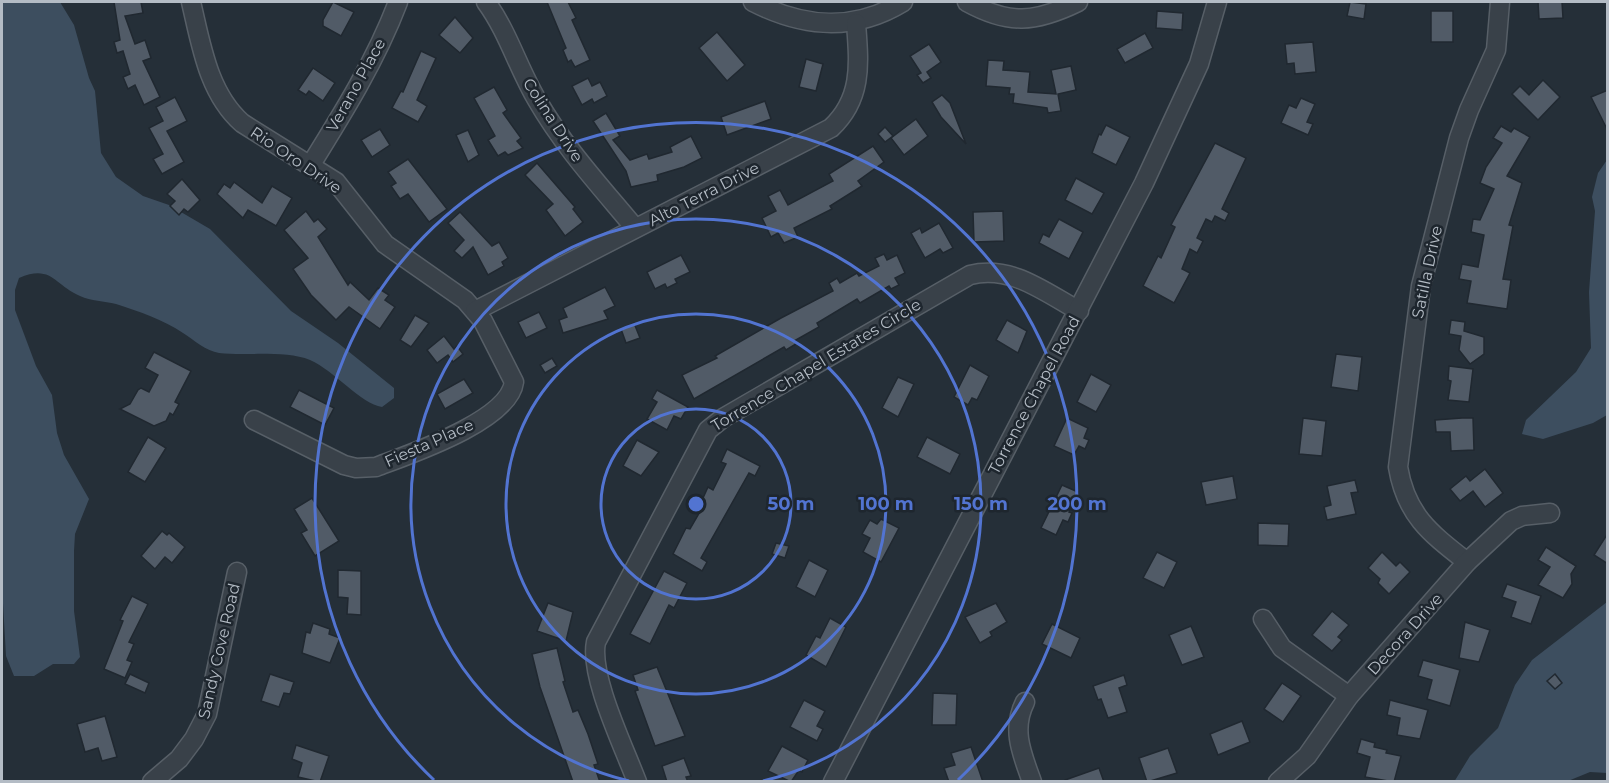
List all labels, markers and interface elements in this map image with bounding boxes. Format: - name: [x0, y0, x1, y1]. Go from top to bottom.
- street label: Verano Place: [322, 35, 390, 135]
- street label: Colina Drive: [519, 75, 587, 165]
- street label: Rio Oro Drive: [247, 123, 345, 197]
- street label: Alto Terra Drive: [646, 158, 762, 230]
- street label: Satilla Drive: [1408, 224, 1446, 320]
- street label: Torrence Chapel Estates Circle: [708, 295, 924, 435]
- street label: Torrence Chapel Road: [984, 313, 1084, 477]
- street label: Fiesta Place: [382, 415, 476, 471]
- text: 50 m: [768, 493, 814, 515]
- text: 100 m: [858, 493, 914, 515]
- text: 150 m: [954, 493, 1008, 515]
- text: 200 m: [1047, 493, 1107, 515]
- centre of rings: [686, 494, 706, 514]
- street label: Sandy Cove Road: [194, 581, 244, 721]
- street label: Decora Drive: [1363, 589, 1447, 679]

